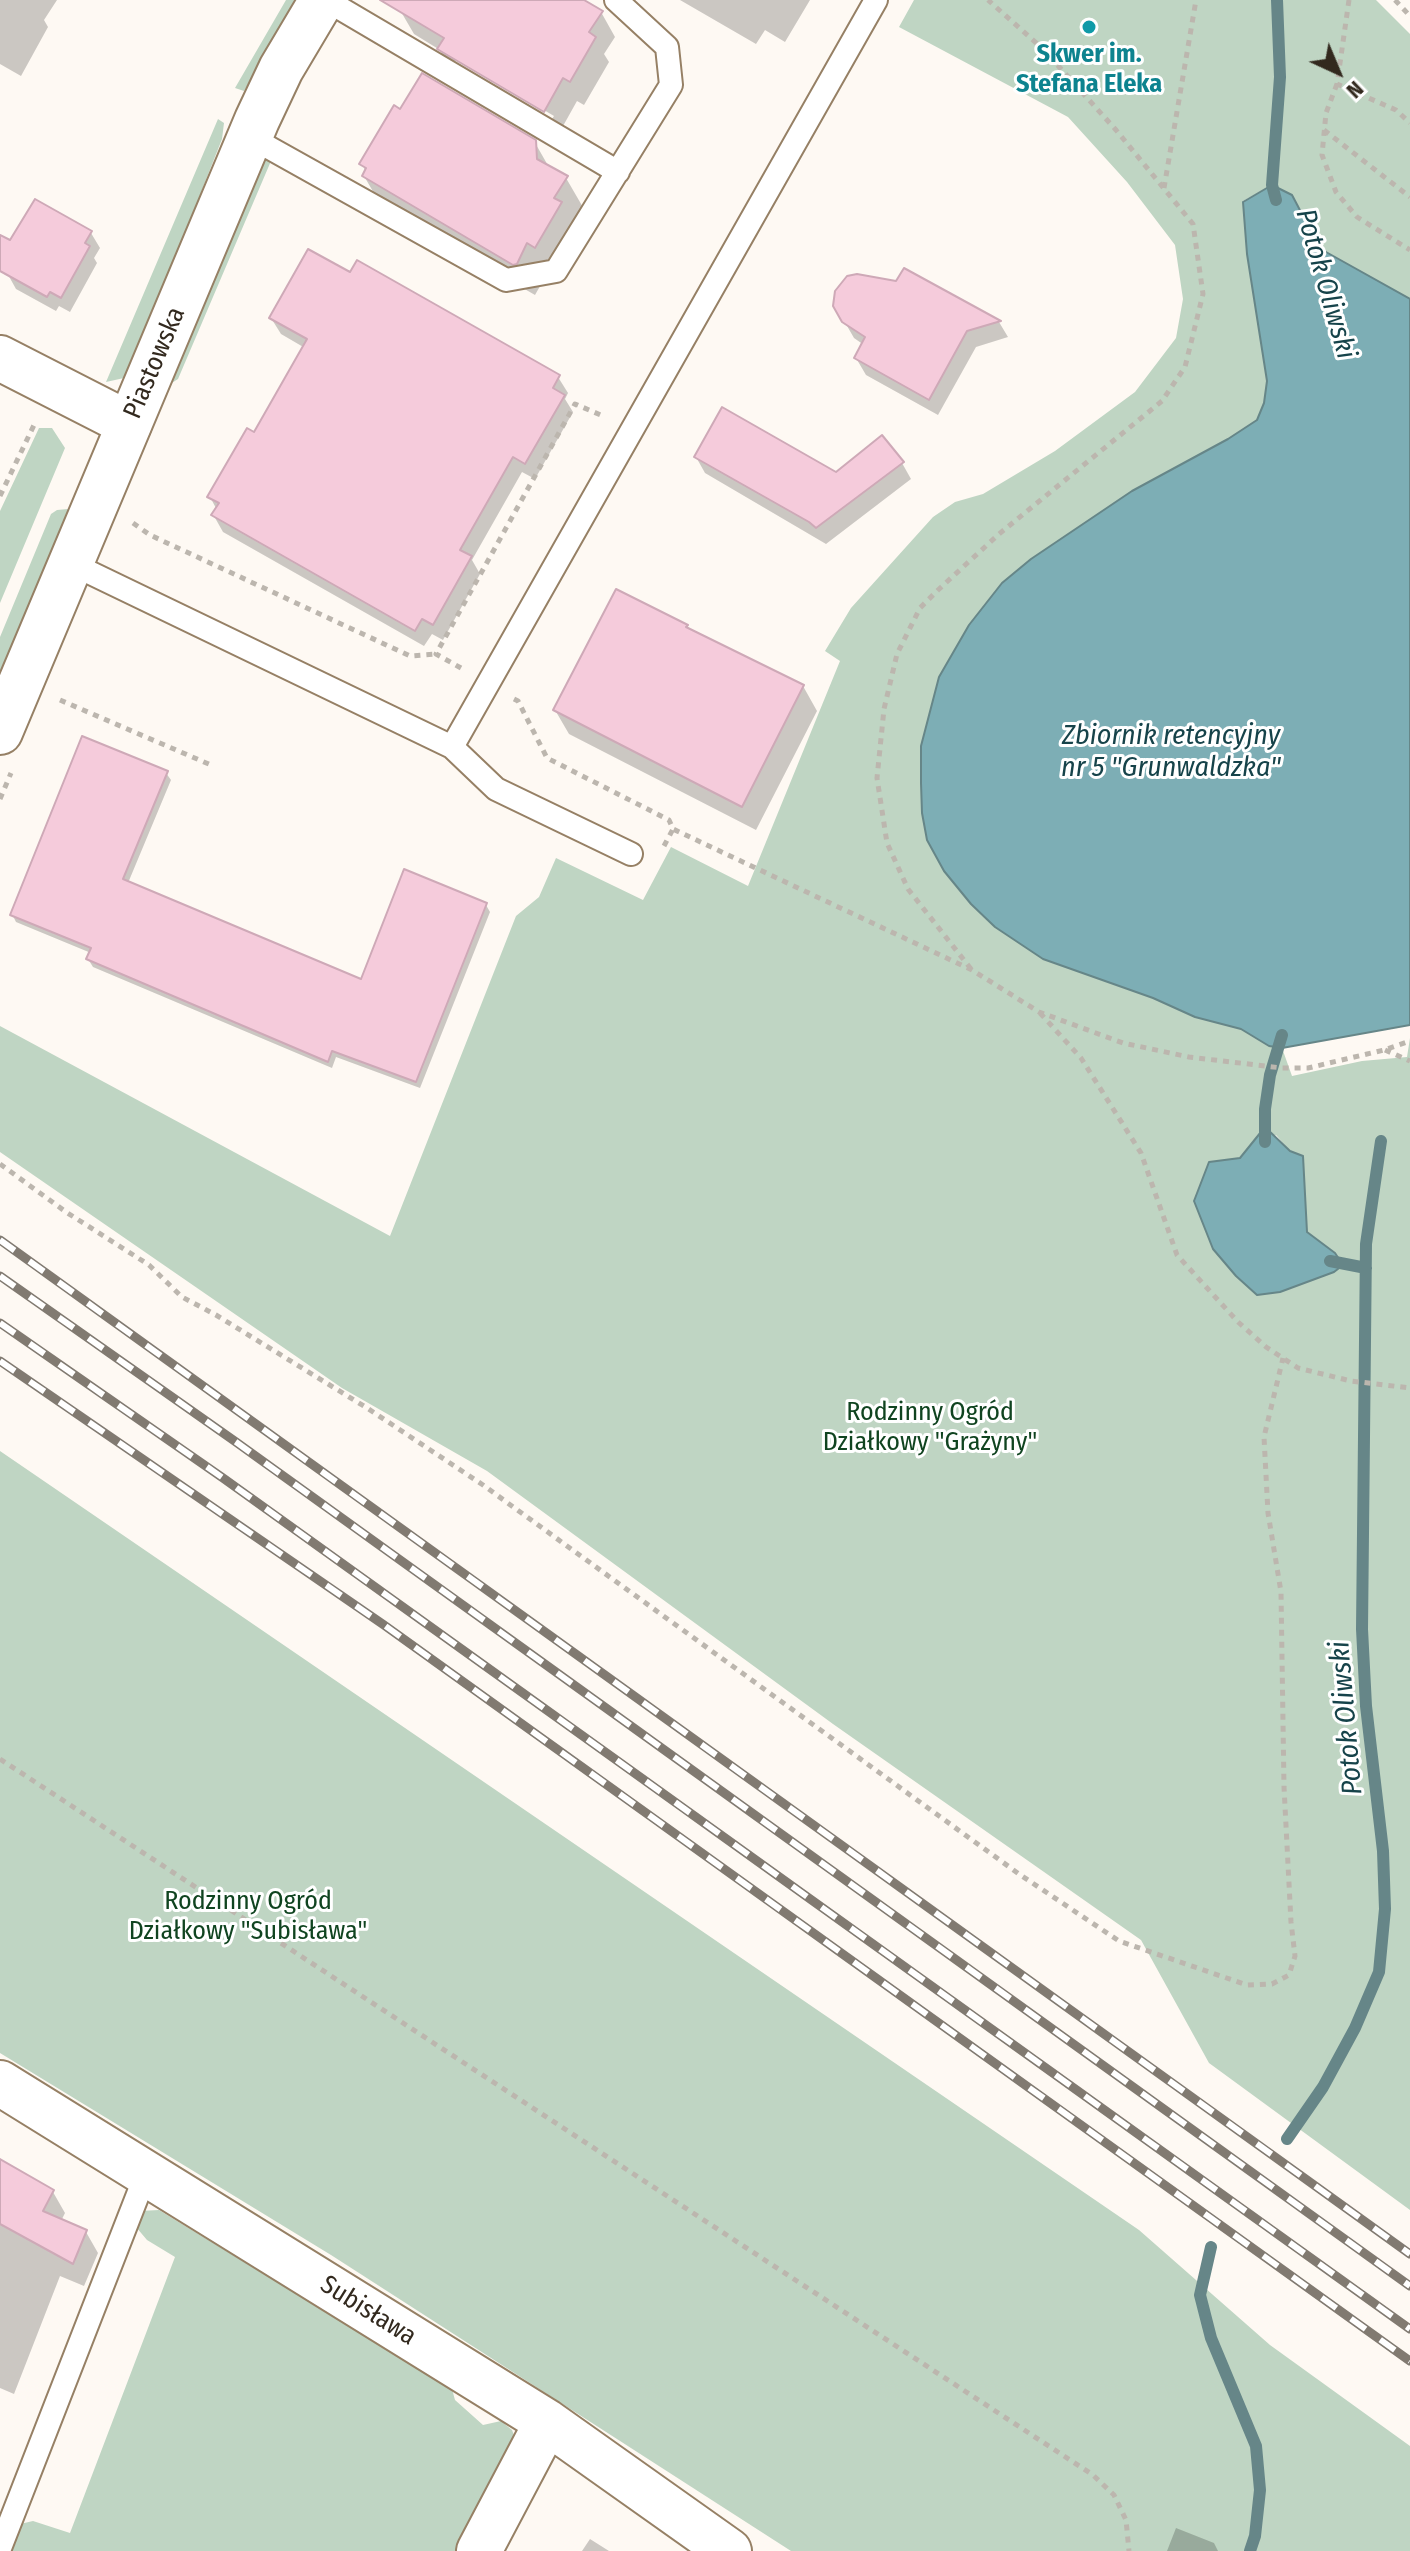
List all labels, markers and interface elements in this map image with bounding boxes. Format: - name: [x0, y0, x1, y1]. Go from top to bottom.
- marker: Skwer im. Stefana Eleka: [1080, 18, 1098, 36]
- north arrow: [1298, 32, 1378, 112]
- place label: Skwer im. Stefana Eleka: [1016, 39, 1162, 100]
- text: N: [1341, 75, 1369, 104]
- water label: Potok Oliwski: [1288, 205, 1362, 363]
- street label: Piastowska: [118, 303, 192, 423]
- water label: Zbiornik retencyjny nr 5 "Grunwaldzka": [1061, 719, 1281, 785]
- park label: Rodzinny Ogród Działkowy "Grażyny": [823, 1397, 1037, 1458]
- water label: Potok Oliwski: [1324, 1640, 1370, 1796]
- park label: Rodzinny Ogród Działkowy "Subisława": [129, 1886, 367, 1948]
- street label: Subisława: [314, 2269, 422, 2353]

